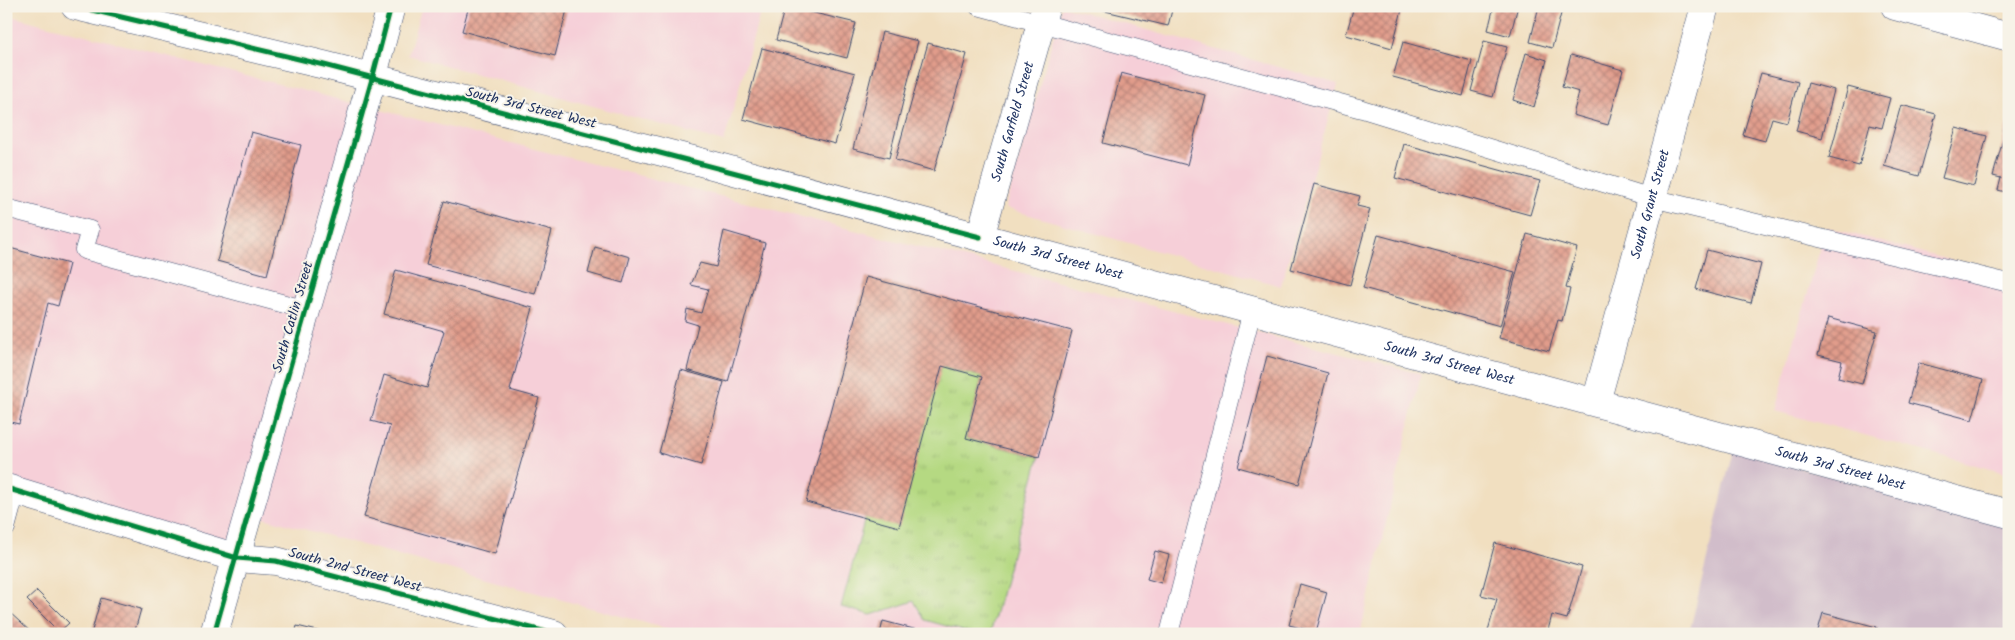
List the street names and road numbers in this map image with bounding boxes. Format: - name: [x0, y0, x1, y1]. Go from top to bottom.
- street label: South Garfield Street: [985, 58, 1041, 184]
- street label: South 3rd Street West: [463, 81, 599, 135]
- street label: South Grant Street: [1625, 146, 1676, 262]
- street label: South 3rd Street West: [990, 230, 1126, 286]
- street label: South Catlin Street: [267, 258, 320, 375]
- street label: South 3rd Street West: [1382, 335, 1517, 392]
- street label: South 3rd Street West: [1773, 441, 1908, 497]
- street label: South 2nd Street West: [286, 542, 425, 599]

